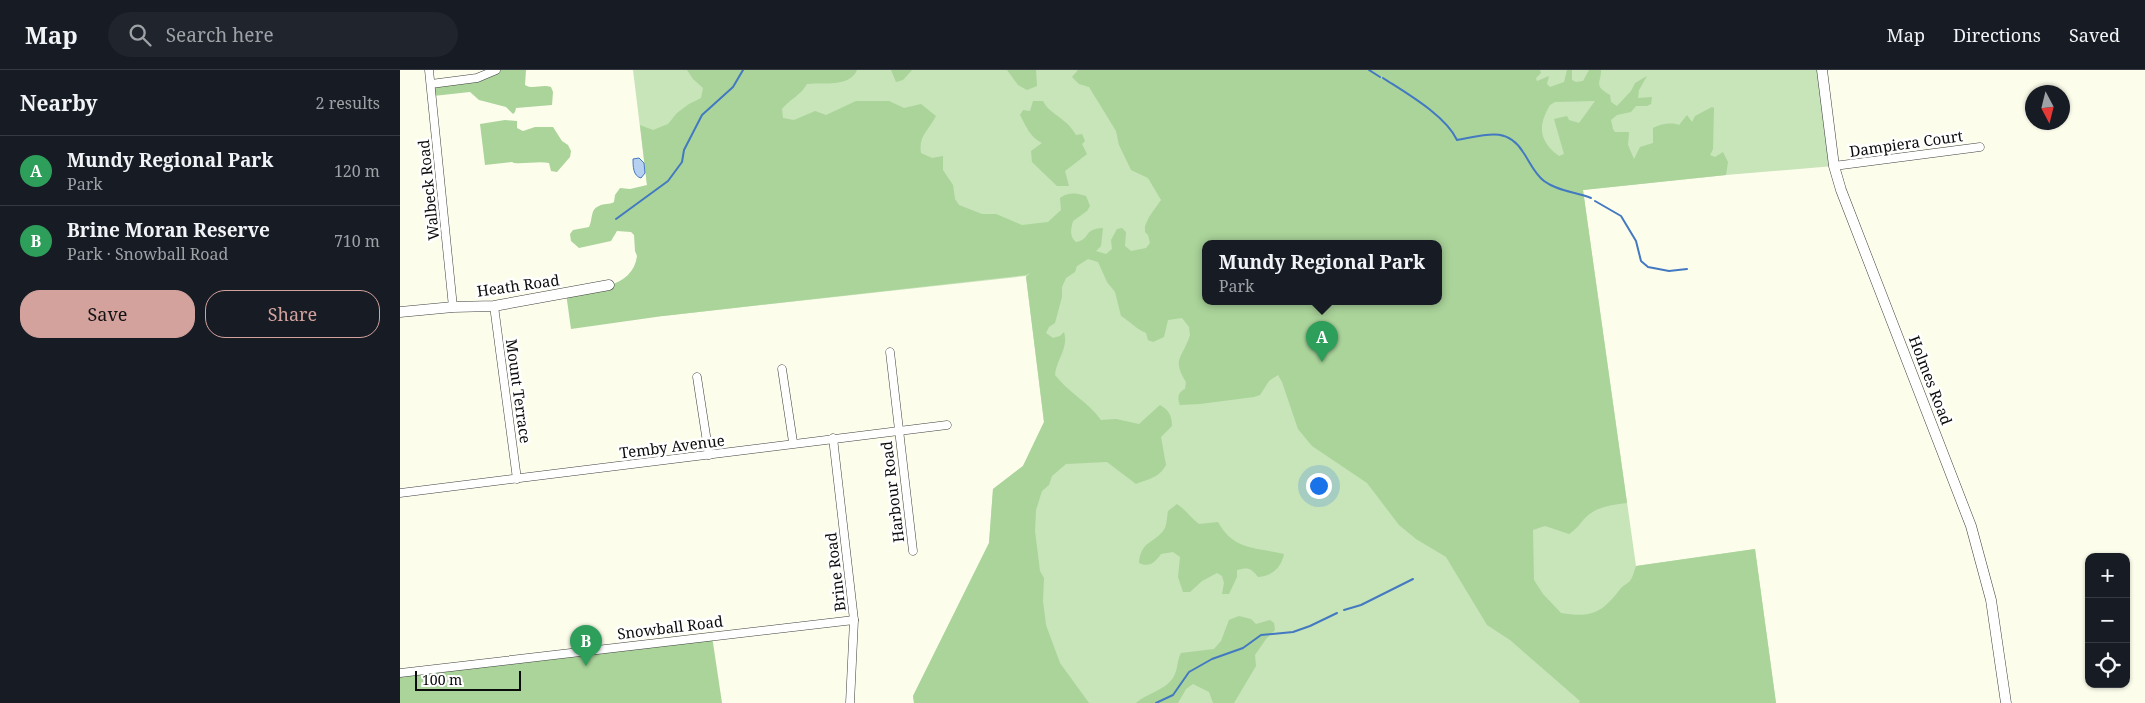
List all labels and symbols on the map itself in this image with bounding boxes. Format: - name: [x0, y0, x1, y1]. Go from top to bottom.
- north arrow: [2025, 85, 2070, 130]
- street label: Dampiera Court: [1848, 125, 1964, 161]
- street label: Walbeck Road: [413, 139, 443, 241]
- street label: Heath Road: [475, 269, 561, 301]
- pin: A: [1306, 321, 1338, 362]
- street label: Holmes Road: [1905, 332, 1957, 428]
- street label: Mount Terrace: [502, 337, 536, 445]
- street label: Temby Avenue: [618, 430, 726, 462]
- street label: Harbour Road: [876, 440, 908, 544]
- your location: [1306, 473, 1332, 499]
- street label: Brine Road: [820, 531, 850, 613]
- street label: Snowball Road: [616, 611, 724, 643]
- pin: B: [570, 625, 602, 666]
- scale bar: [415, 668, 521, 691]

